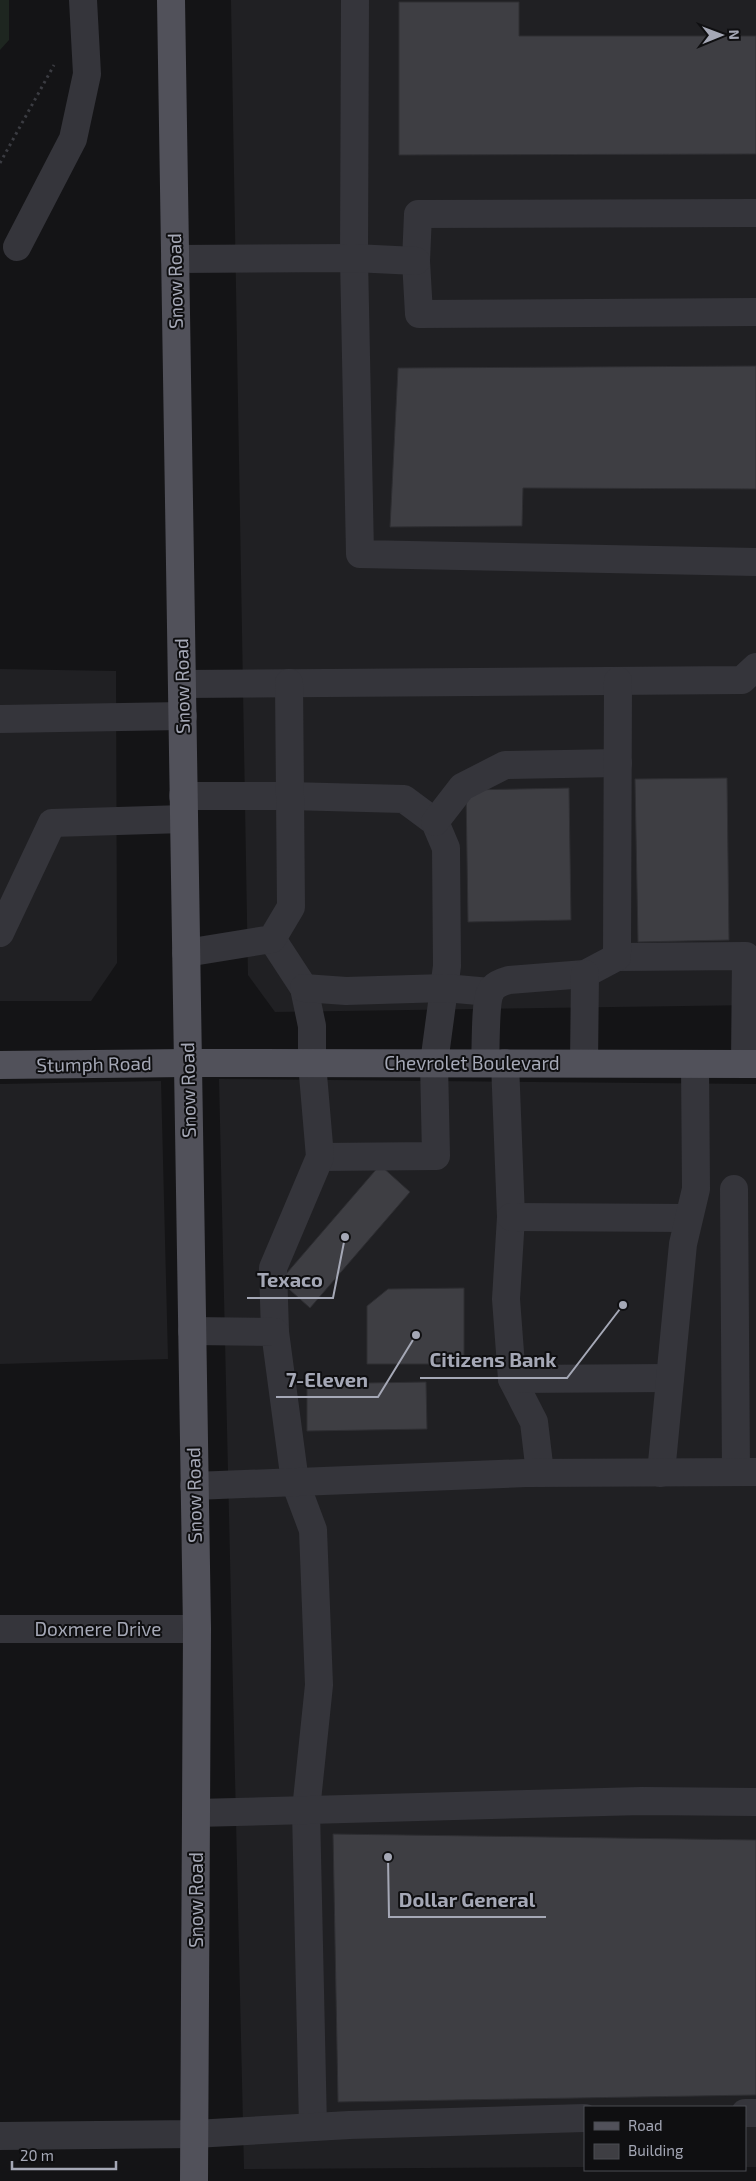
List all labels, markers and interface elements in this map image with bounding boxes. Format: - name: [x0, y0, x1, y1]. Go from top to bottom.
- north arrow: [696, 10, 746, 60]
- text: N: [726, 30, 743, 40]
- street label: Snow Road: [162, 233, 187, 329]
- street label: Snow Road: [169, 638, 194, 734]
- street label: Snow Road: [175, 1042, 200, 1138]
- street label: Stumph Road: [36, 1051, 152, 1076]
- street label: Chevrolet Boulevard: [384, 1051, 560, 1074]
- callout: Texaco: [247, 1263, 333, 1298]
- text: Texaco: [257, 1267, 323, 1291]
- callout: Citizens Bank: [420, 1343, 567, 1378]
- text: Citizens Bank: [429, 1347, 557, 1371]
- callout: 7-Eleven: [276, 1362, 378, 1397]
- text: 7-Eleven: [286, 1367, 368, 1391]
- street label: Snow Road: [181, 1447, 206, 1543]
- street label: Doxmere Drive: [35, 1617, 162, 1640]
- street label: Snow Road: [184, 1852, 207, 1948]
- callout: Dollar General: [389, 1882, 546, 1917]
- text: Dollar General: [399, 1887, 536, 1911]
- legend: [584, 2106, 746, 2171]
- text: Road: [628, 2116, 663, 2134]
- scale bar: [12, 2138, 116, 2170]
- text: Building: [628, 2141, 684, 2159]
- text: 20 m: [20, 2146, 54, 2164]

